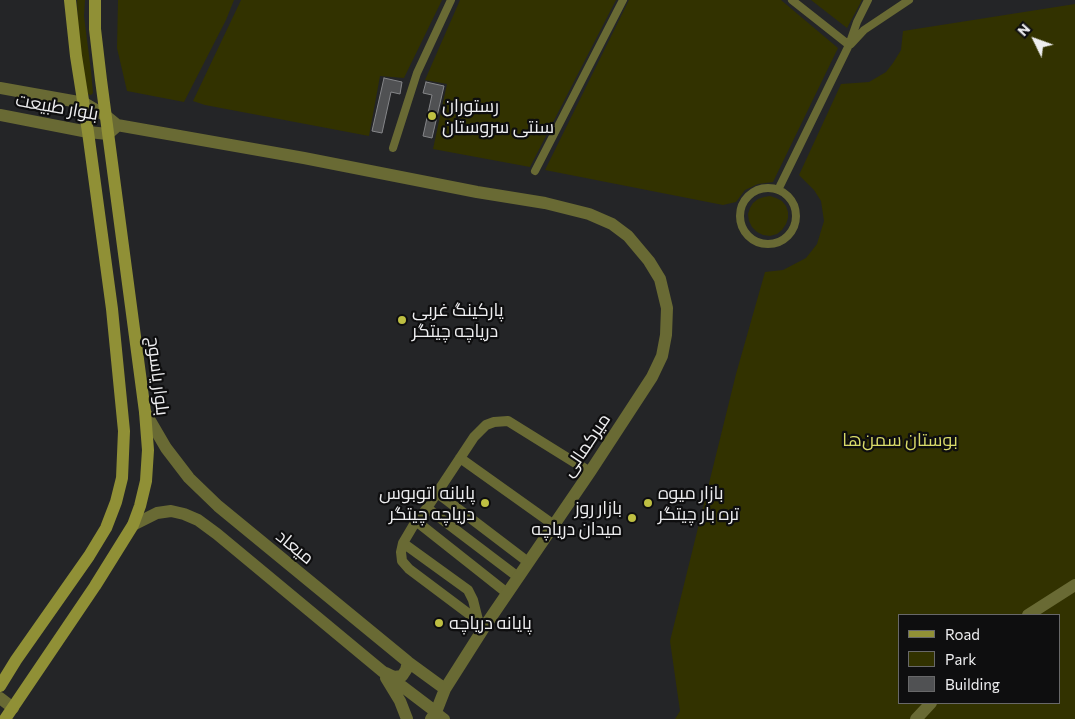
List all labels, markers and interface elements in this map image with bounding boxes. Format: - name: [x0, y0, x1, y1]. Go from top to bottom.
- north arrow: [1010, 15, 1060, 65]
- text: N: [1014, 20, 1033, 39]
- street label: بلوار طبیعت: [14, 89, 100, 125]
- place label: رستوران سنتی سروستان: [442, 95, 554, 138]
- marker: رستوران سنتی سروستان: [426, 110, 438, 122]
- place label: پارکینگ غربی دریاچه چیتگر: [412, 299, 504, 342]
- marker: پارکینگ غربی دریاچه چیتگر: [396, 314, 408, 326]
- street label: بلوار یاسوج: [142, 335, 174, 417]
- street label: میرکمالی: [557, 409, 615, 481]
- park label: بوستان سمن‌ها: [842, 429, 958, 451]
- place label: پایانه اتوبوس دریاچه چیتگر: [379, 482, 475, 524]
- place label: بازار میوه تره بار چیتگر: [658, 482, 739, 524]
- marker: پایانه اتوبوس دریاچه چیتگر: [479, 497, 491, 509]
- place label: بازار روز میدان دریاچه: [531, 497, 622, 540]
- marker: بازار میوه تره بار چیتگر: [642, 497, 654, 509]
- marker: بازار روز میدان دریاچه: [626, 512, 638, 524]
- street label: میعاد: [272, 525, 318, 569]
- place label: پایانه دریاچه: [449, 612, 532, 634]
- legend: [898, 614, 1060, 704]
- marker: پایانه دریاچه: [433, 617, 445, 629]
- text: Road: [945, 625, 980, 643]
- text: Park: [945, 650, 976, 668]
- text: Building: [945, 675, 1000, 693]

